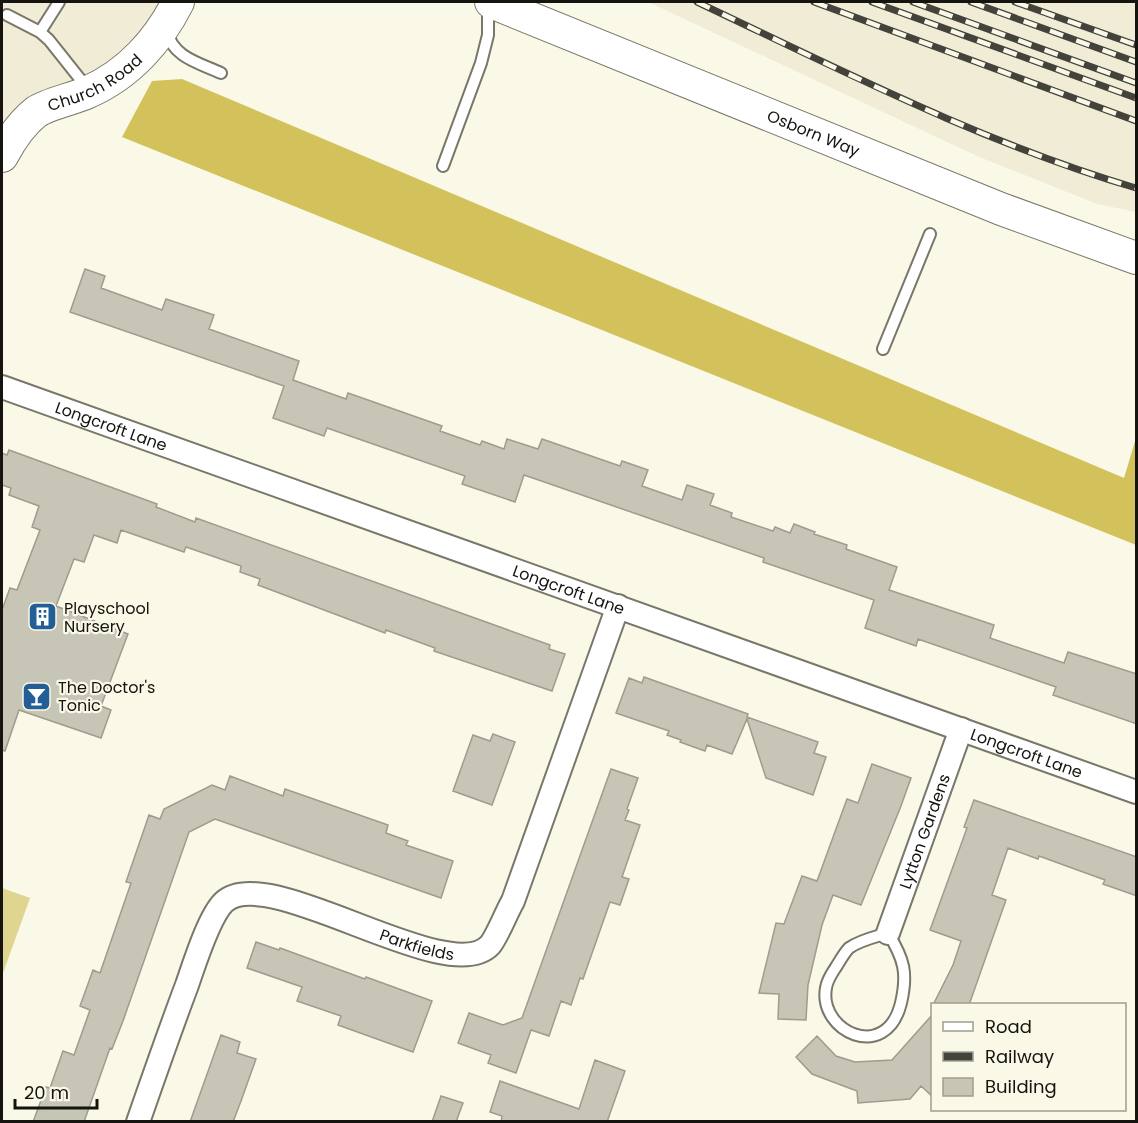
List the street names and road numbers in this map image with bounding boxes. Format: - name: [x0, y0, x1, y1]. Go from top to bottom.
- street label: Church Road: [44, 49, 147, 117]
- street label: Osborn Way: [764, 104, 863, 162]
- street label: Longcroft Lane: [52, 396, 170, 457]
- street label: Longcroft Lane: [510, 559, 628, 621]
- street label: Longcroft Lane: [967, 723, 1086, 784]
- street label: Lytton Gardens: [894, 771, 956, 892]
- street label: Parkfields: [377, 923, 456, 966]

